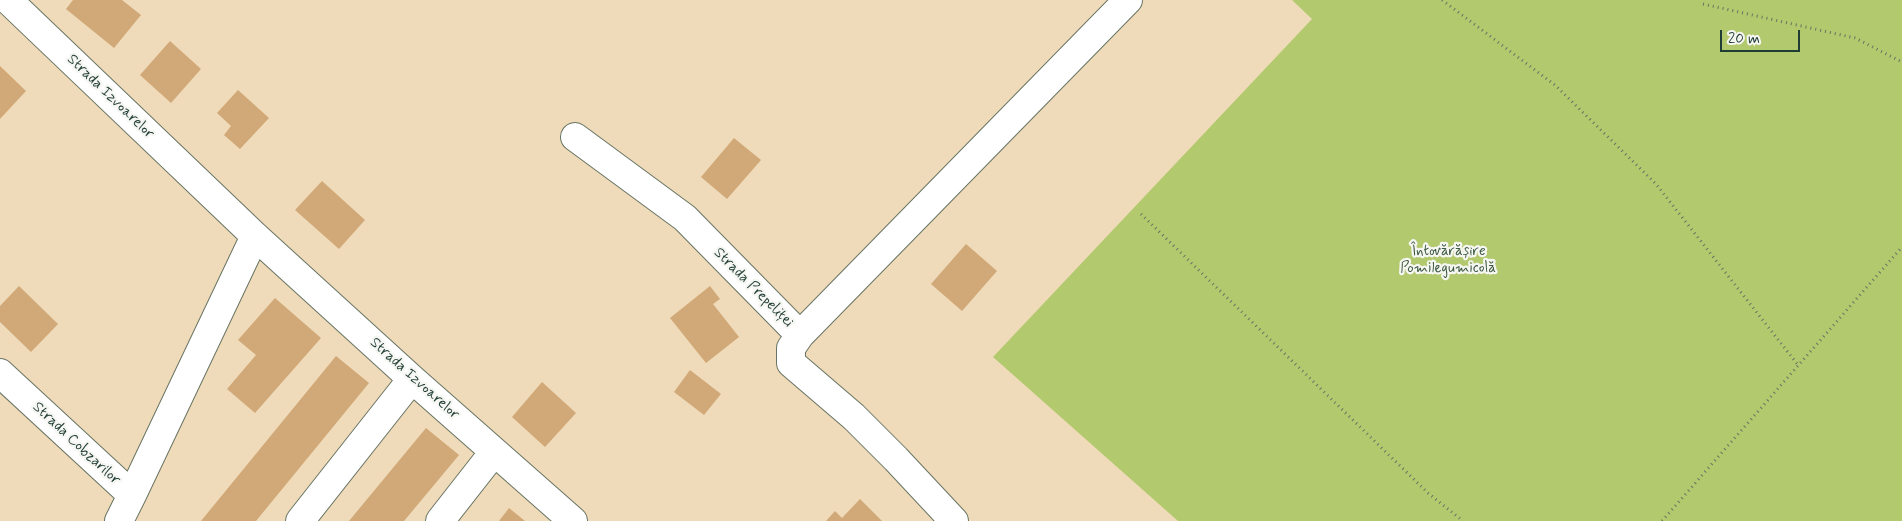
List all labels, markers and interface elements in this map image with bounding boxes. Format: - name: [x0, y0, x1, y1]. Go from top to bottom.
- scale bar: [1722, 20, 1802, 52]
- text: 20 m: [1728, 29, 1760, 49]
- street label: Strada Izvoarelor: [63, 51, 157, 143]
- park label: Întovărășire Pomilegumicolă: [1400, 243, 1496, 278]
- street label: Strada Prepeliței: [709, 244, 797, 332]
- street label: Strada Izvoarelor: [366, 334, 462, 424]
- street label: Strada Cobzarilor: [28, 399, 124, 489]

